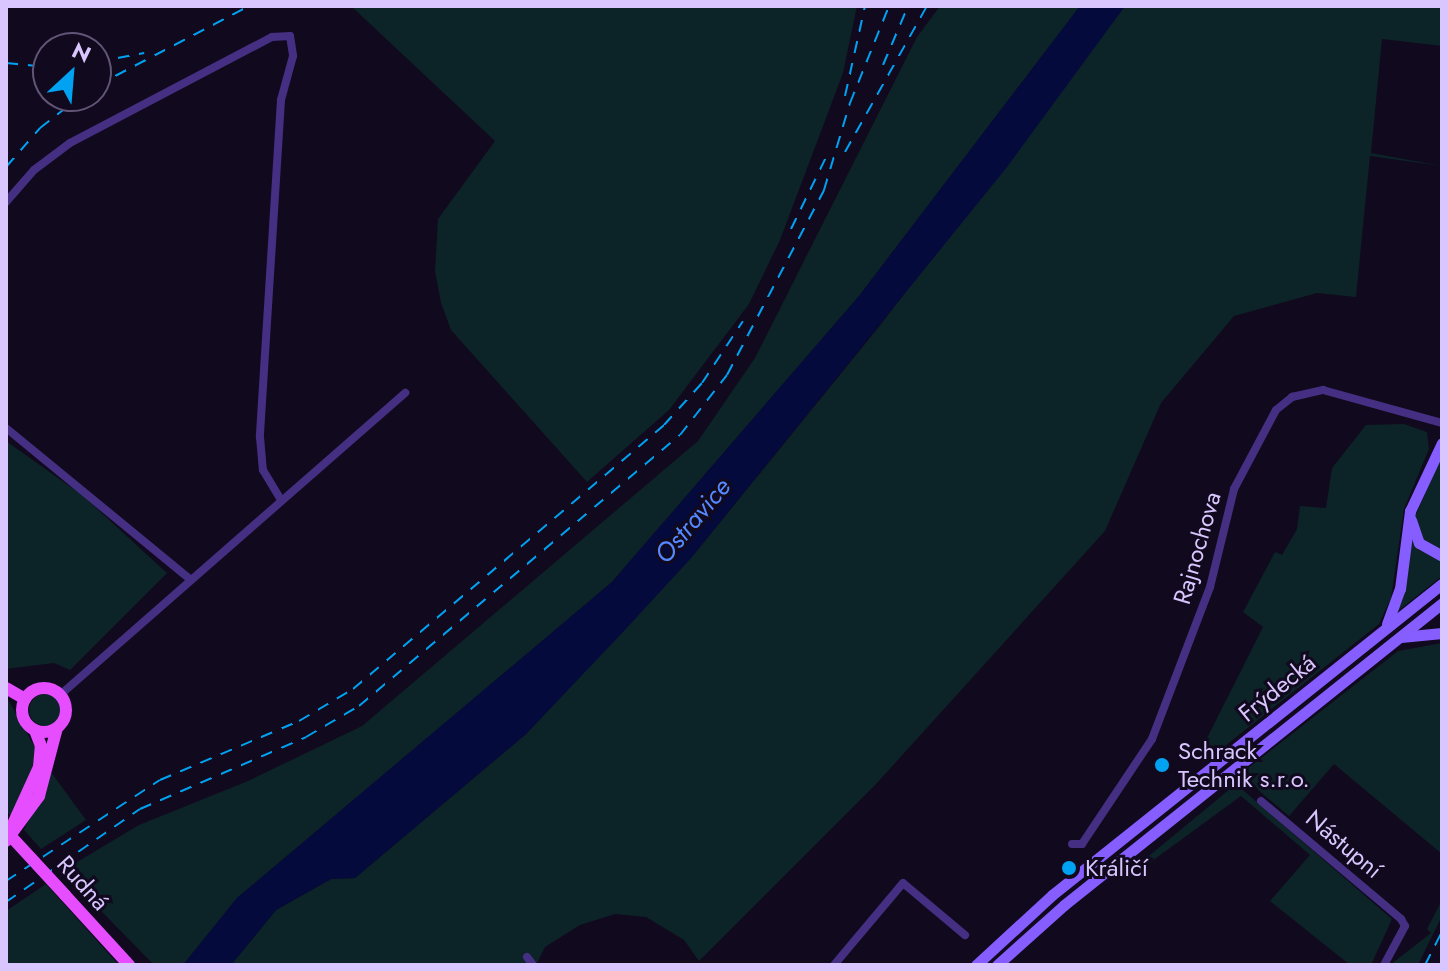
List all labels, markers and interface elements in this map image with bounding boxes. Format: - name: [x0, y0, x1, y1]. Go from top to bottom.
- north arrow: [32, 32, 112, 112]
- text: N: [67, 34, 97, 70]
- water label: Ostravice: [648, 472, 738, 570]
- street label: Rajnochova: [1167, 488, 1227, 608]
- street label: Frýdecká: [1233, 648, 1321, 728]
- place label: Schrack Technik s.r.o.: [1178, 737, 1310, 793]
- marker: Schrack Technik s.r.o.: [1153, 756, 1171, 774]
- street label: Nástupní: [1300, 804, 1388, 884]
- street label: Rudná: [51, 850, 115, 916]
- place label: Králičí: [1085, 854, 1148, 882]
- marker: Králičí: [1060, 859, 1078, 877]

